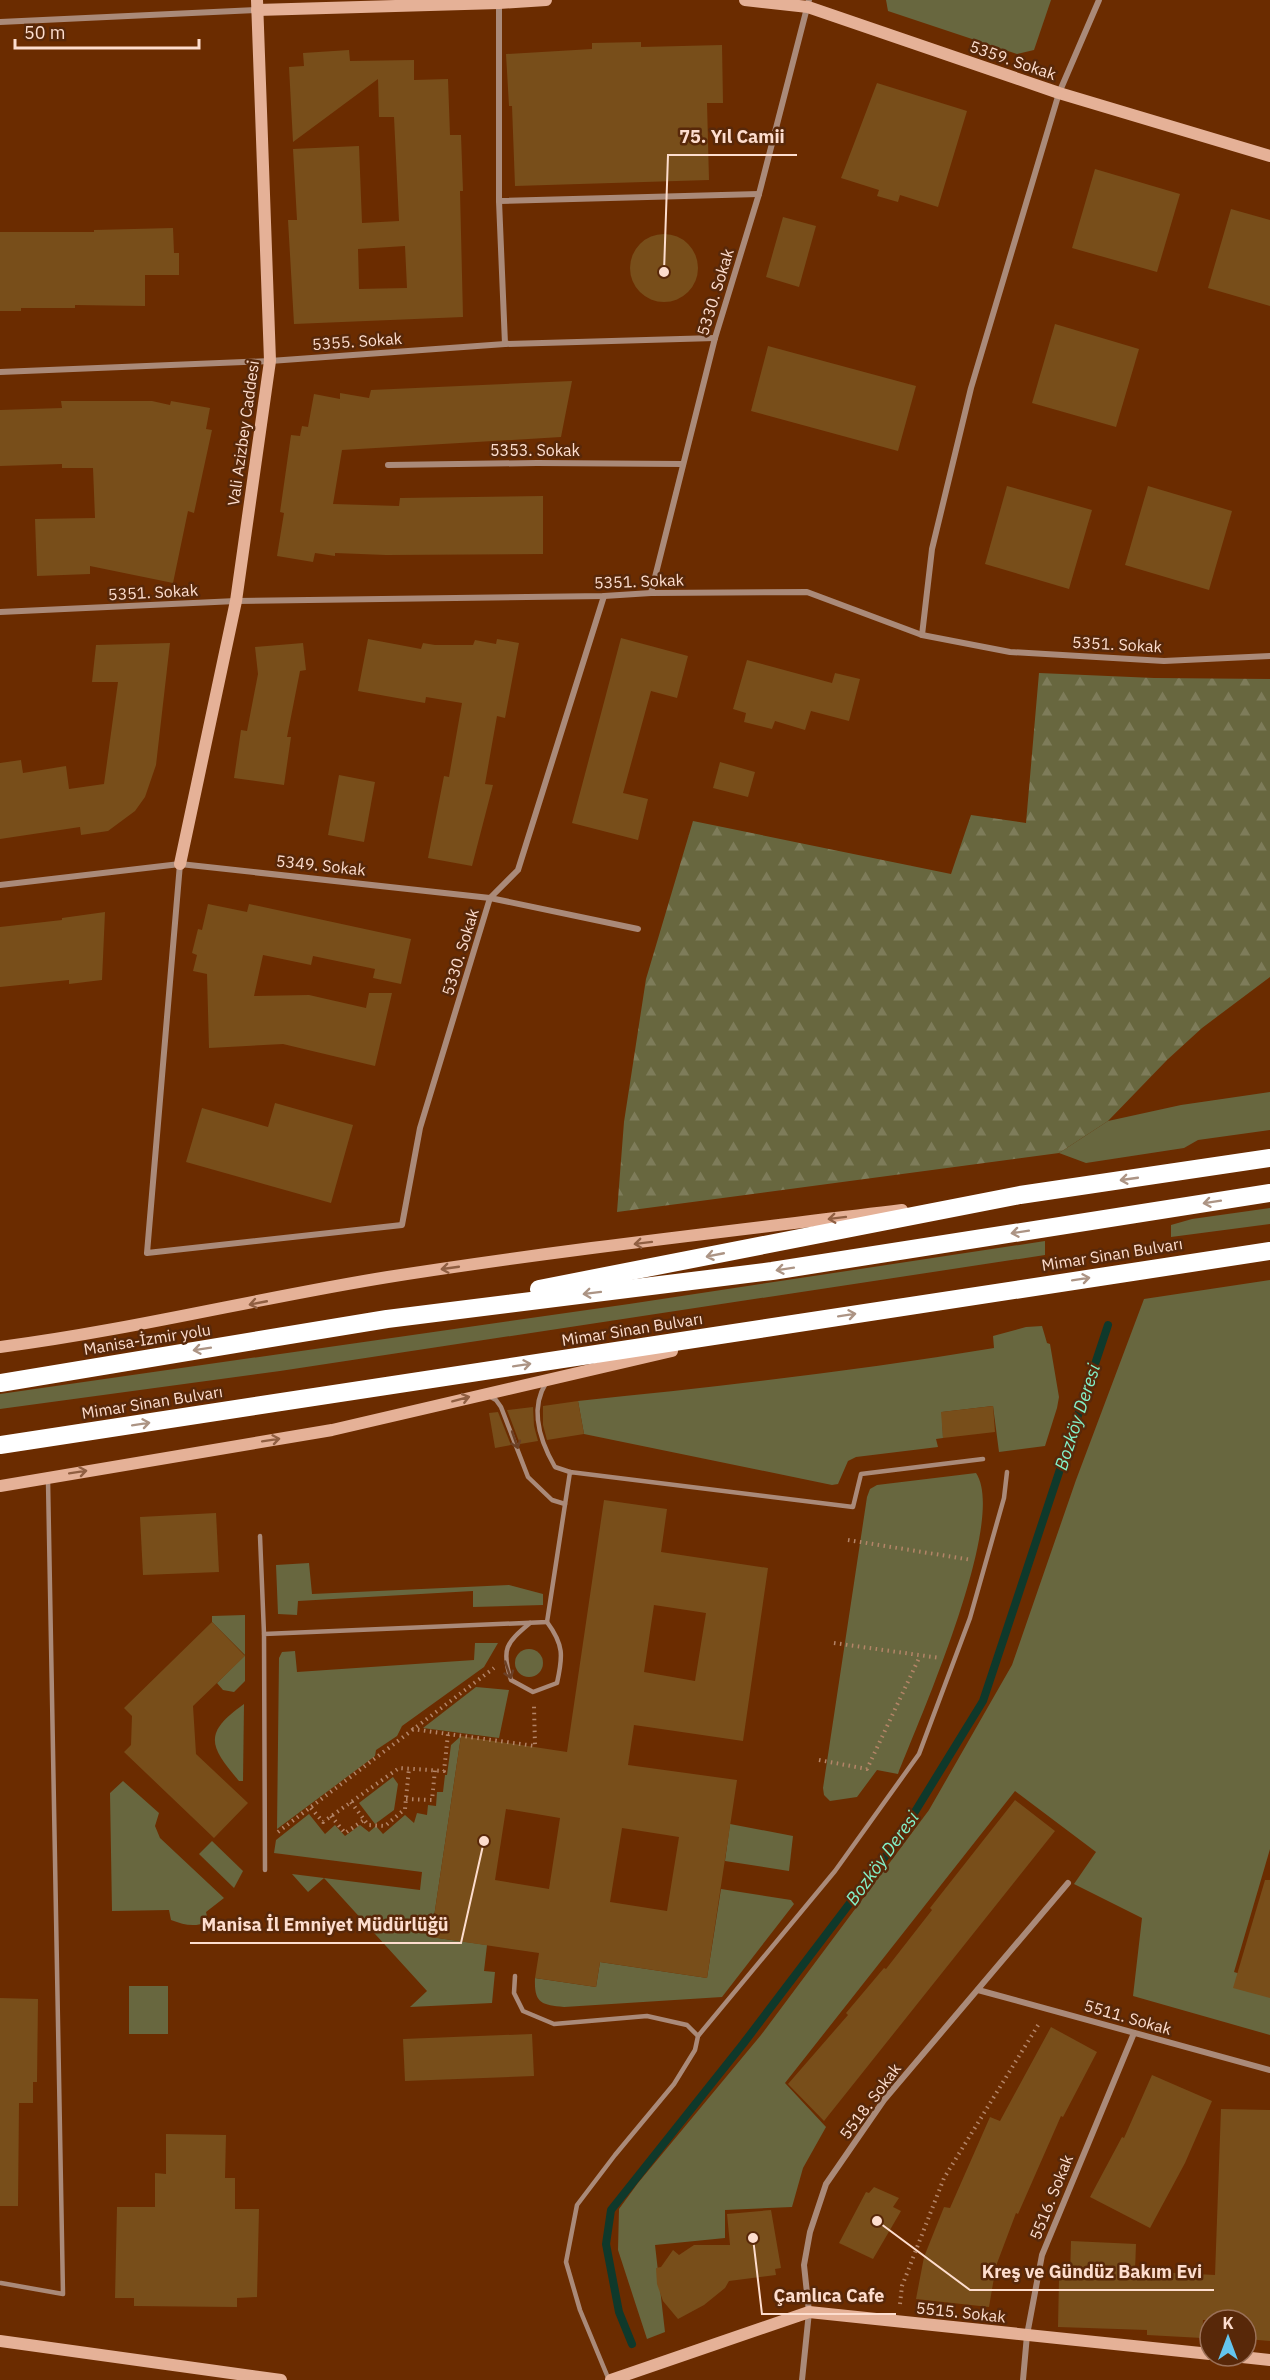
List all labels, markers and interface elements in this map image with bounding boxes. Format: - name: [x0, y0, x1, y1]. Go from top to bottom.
- scale bar: [15, 12, 200, 50]
- text: 50 m: [24, 21, 66, 44]
- street label: 5359. Sokak: [967, 36, 1059, 84]
- callout: 75. Yıl Camii: [668, 119, 797, 155]
- text: 75. Yıl Camii: [679, 125, 785, 148]
- street label: 5330. Sokak: [692, 245, 738, 338]
- street label: 5355. Sokak: [311, 328, 403, 354]
- street label: Vali Azizbey Caddesi: [223, 359, 263, 507]
- street label: 5353. Sokak: [490, 440, 581, 460]
- street label: 5351. Sokak: [594, 569, 685, 593]
- street label: 5351. Sokak: [107, 580, 199, 604]
- street label: 5351. Sokak: [1071, 632, 1163, 656]
- street label: 5349. Sokak: [275, 850, 367, 880]
- street label: 5330. Sokak: [437, 905, 483, 998]
- one-way arrow: [1120, 1174, 1139, 1185]
- one-way arrow: [1203, 1197, 1223, 1208]
- one-way arrow: [827, 1213, 847, 1224]
- one-way arrow: [1010, 1227, 1030, 1238]
- street label: Mimar Sinan Bulvarı: [1040, 1233, 1184, 1275]
- one-way arrow: [634, 1237, 654, 1248]
- one-way arrow: [706, 1250, 725, 1261]
- one-way arrow: [440, 1263, 460, 1274]
- one-way arrow: [776, 1264, 796, 1275]
- one-way arrow: [1071, 1273, 1091, 1284]
- one-way arrow: [583, 1288, 602, 1299]
- one-way arrow: [249, 1298, 268, 1309]
- street label: Mimar Sinan Bulvarı: [560, 1308, 704, 1350]
- one-way arrow: [837, 1310, 857, 1321]
- street label: Manisa-İzmir yolu: [82, 1319, 212, 1359]
- one-way arrow: [193, 1344, 212, 1355]
- one-way arrow: [512, 1360, 532, 1371]
- water label: Bozköy Deresi: [1049, 1361, 1105, 1473]
- street label: Mimar Sinan Bulvarı: [80, 1381, 224, 1423]
- one-way arrow: [451, 1393, 470, 1405]
- one-way arrow: [130, 1418, 150, 1429]
- one-way arrow: [511, 1430, 522, 1449]
- one-way arrow: [260, 1435, 280, 1446]
- one-way arrow: [68, 1466, 88, 1477]
- one-way arrow: [504, 1661, 515, 1679]
- water label: Bozköy Deresi: [840, 1806, 924, 1909]
- callout: Manisa İl Emniyet Müdürlüğü: [190, 1907, 461, 1943]
- text: Manisa İl Emniyet Müdürlüğü: [202, 1913, 448, 1936]
- street label: 5511. Sokak: [1082, 1995, 1175, 2039]
- street label: 5518. Sokak: [835, 2059, 905, 2143]
- street label: 5516. Sokak: [1025, 2151, 1077, 2243]
- callout: Kreş ve Gündüz Bakım Evi: [970, 2254, 1214, 2290]
- text: Kreş ve Gündüz Bakım Evi: [982, 2260, 1202, 2283]
- callout: Çamlıca Cafe: [762, 2278, 896, 2314]
- text: Çamlıca Cafe: [774, 2284, 884, 2307]
- street label: 5515. Sokak: [915, 2297, 1007, 2327]
- north arrow: [1198, 2308, 1258, 2368]
- text: K: [1222, 2313, 1234, 2333]

